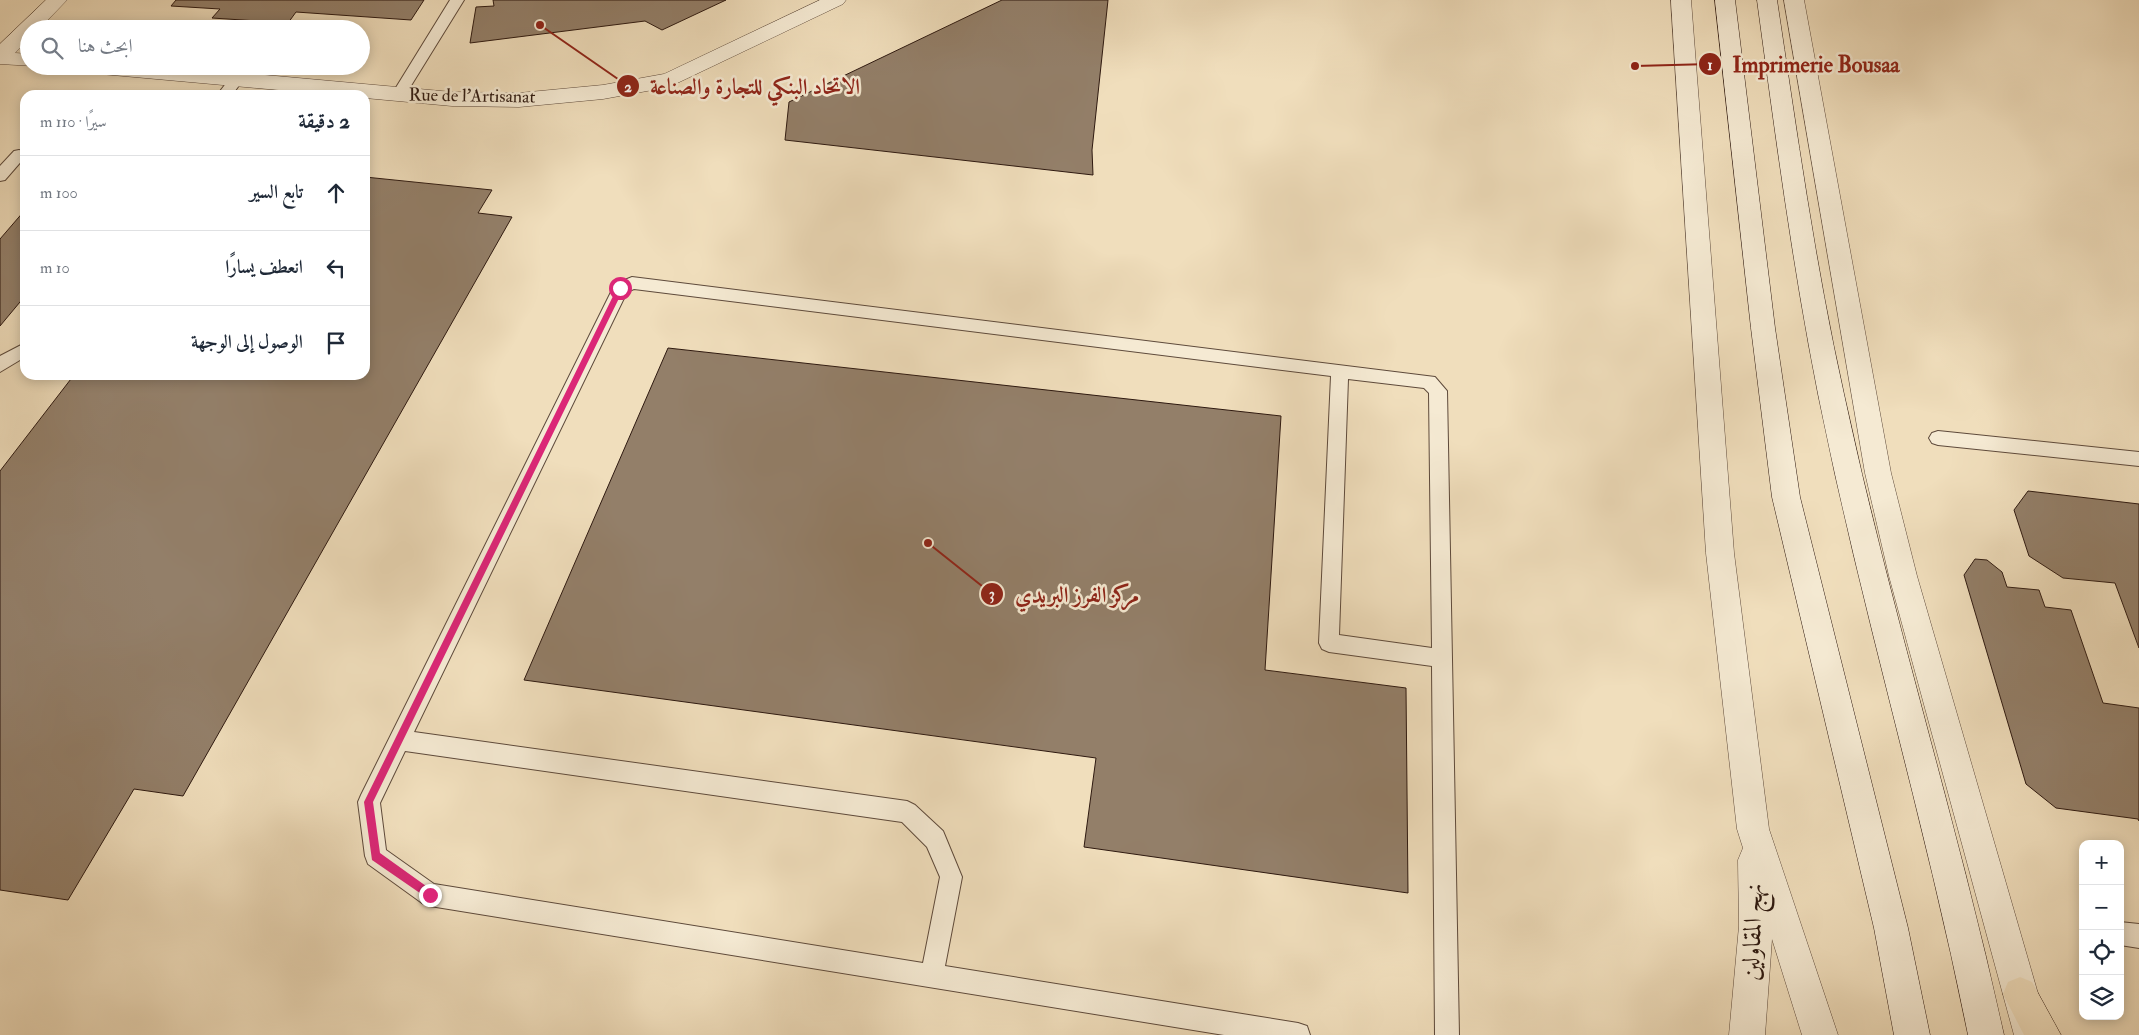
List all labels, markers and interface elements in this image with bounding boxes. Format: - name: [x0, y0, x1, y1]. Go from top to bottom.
- search box: [20, 20, 370, 75]
- icon: search: [38, 34, 66, 62]
- text: ابحث هنا: [78, 34, 133, 58]
- callout: Imprimerie Bousaa: [1698, 46, 1909, 83]
- text: Imprimerie Bousaa: [1733, 51, 1900, 80]
- text: 1: [1707, 56, 1713, 75]
- callout: الاتحاد البنكي للتجارة والصناعة: [615, 68, 870, 105]
- text: الاتحاد البنكي للتجارة والصناعة: [650, 73, 860, 107]
- text: 2: [624, 78, 632, 97]
- street label: Rue de l'Artisanat: [408, 83, 536, 109]
- text: 2 دقيقة: [298, 108, 350, 135]
- text: سيرًا · 110 m: [40, 112, 107, 132]
- icon: ahead: [322, 179, 350, 207]
- text: تابع السير: [249, 180, 303, 204]
- text: 100 m: [40, 183, 78, 203]
- icon: left: [322, 254, 350, 282]
- text: انعطف يسارًا: [225, 255, 303, 279]
- text: 10 m: [40, 258, 70, 278]
- route start: [609, 277, 632, 300]
- icon: arrive: [322, 329, 350, 357]
- text: الوصول إلى الوجهة: [191, 330, 303, 354]
- callout: مركز الفرز البريدي: [980, 576, 1149, 613]
- text: مركز الفرز البريدي: [1015, 581, 1139, 613]
- text: 3: [989, 585, 995, 604]
- map controls: [2079, 840, 2124, 1020]
- button: +: [2079, 840, 2124, 885]
- street label: نهج المقاولين: [1736, 883, 1776, 981]
- route end: [419, 884, 442, 907]
- button: −: [2079, 885, 2124, 930]
- button: locate: [2079, 930, 2124, 975]
- button: layers: [2079, 975, 2124, 1020]

